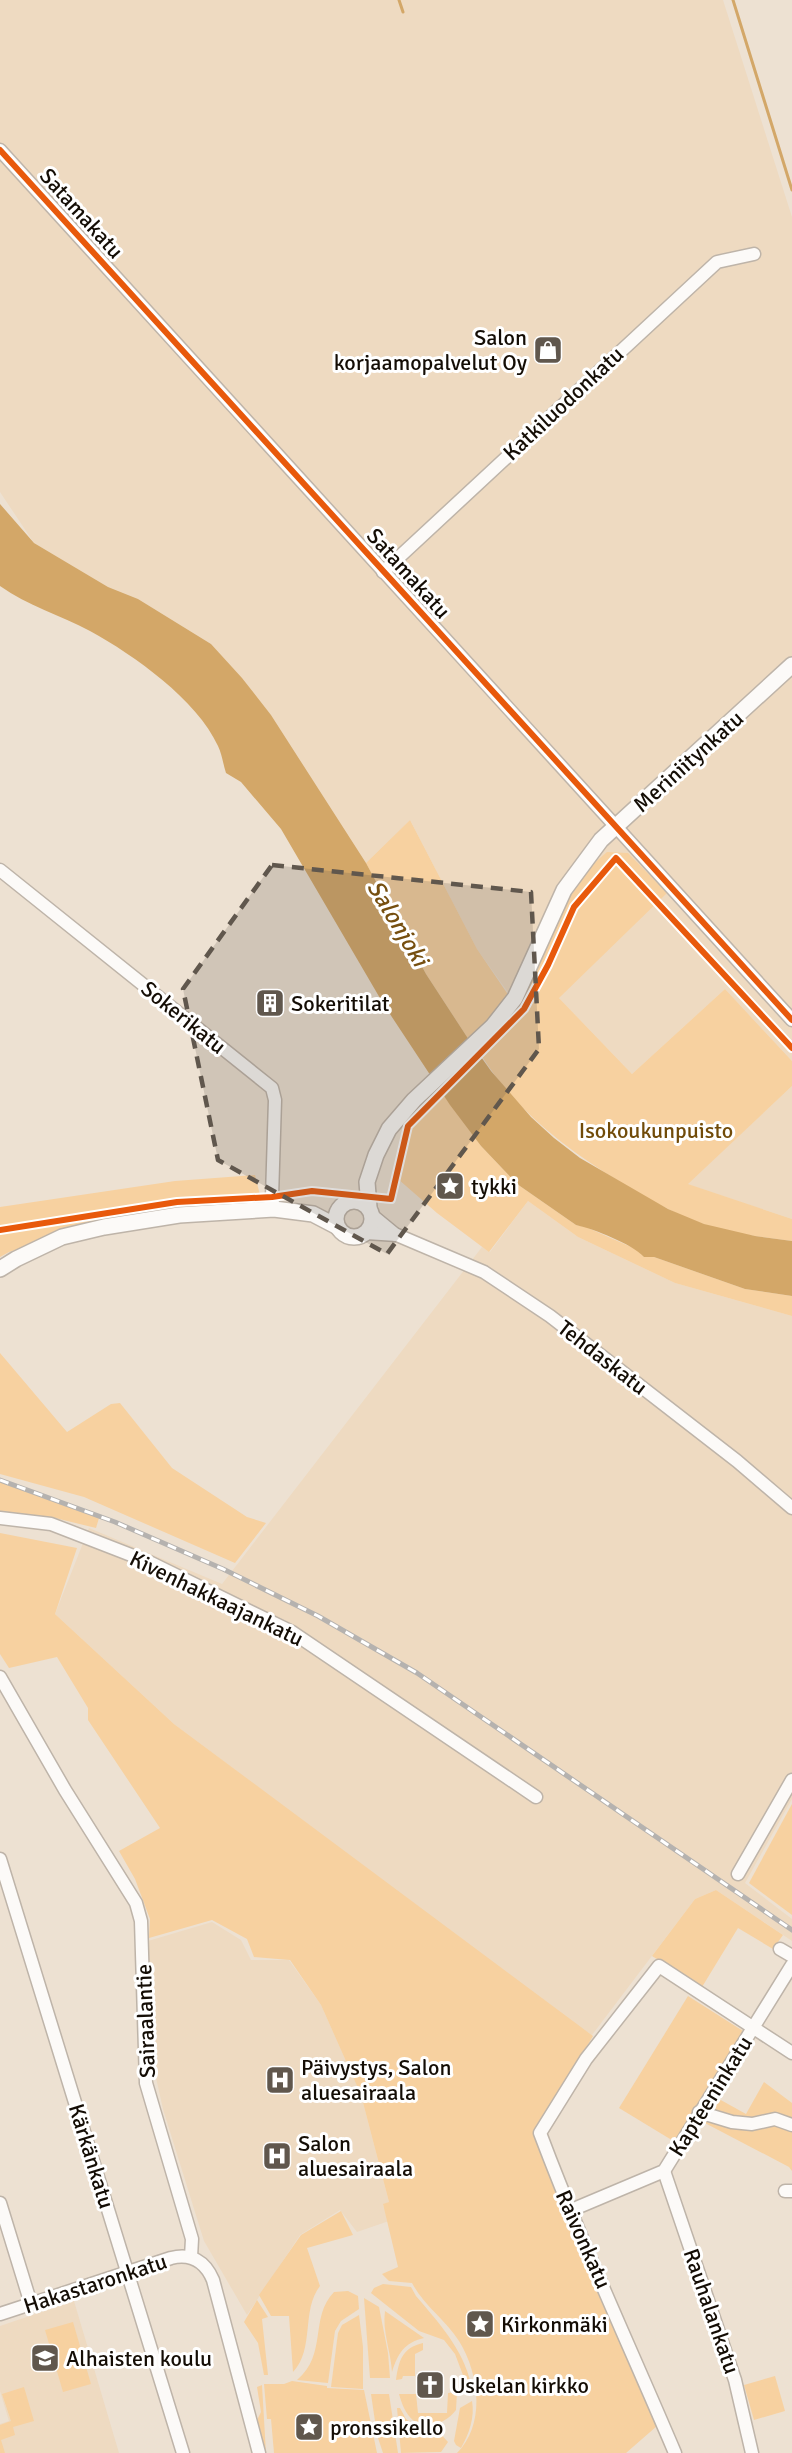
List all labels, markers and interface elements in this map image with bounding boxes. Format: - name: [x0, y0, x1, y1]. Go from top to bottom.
- street label: Satamakatu: [34, 163, 129, 264]
- place label: Salon korjaamopalvelut Oy: [334, 324, 528, 376]
- shop icon: Salon korjaamopalvelut Oy: [532, 334, 564, 366]
- street label: Katkiluodonkatu: [497, 341, 629, 466]
- street label: Satamakatu: [361, 523, 456, 624]
- street label: Meriniitynkatu: [628, 705, 749, 818]
- water label: Salonjoki: [361, 874, 437, 974]
- street label: Sokerikatu: [136, 975, 232, 1060]
- building icon: Sokeritilat: [254, 987, 286, 1019]
- place label: Sokeritilat: [291, 990, 390, 1017]
- park label: Isokoukunpuisto: [579, 1117, 733, 1144]
- place icon: tykki: [434, 1170, 466, 1202]
- place label: tykki: [471, 1173, 517, 1200]
- street label: Tehdaskatu: [553, 1314, 653, 1401]
- street label: Kivenhakkaajankatu: [125, 1545, 308, 1652]
- street label: Sairaalantie: [130, 1963, 161, 2078]
- street label: Kapteeninkatu: [663, 2031, 758, 2162]
- place label: Päivystys, Salon aluesairaala: [301, 2054, 451, 2106]
- hospital icon: Päivystys, Salon aluesairaala: [264, 2064, 296, 2096]
- street label: Kärkänkatu: [63, 2100, 120, 2212]
- place label: Salon aluesairaala: [298, 2130, 413, 2182]
- hospital icon: Salon aluesairaala: [261, 2140, 293, 2172]
- street label: Raivonkatu: [550, 2186, 617, 2293]
- street label: Rauhalankatu: [677, 2245, 746, 2377]
- street label: Hakastaronkatu: [20, 2248, 170, 2319]
- place icon: Kirkonmäki: [464, 2308, 496, 2340]
- place label: Kirkonmäki: [501, 2311, 608, 2338]
- school or university icon: Alhaisten koulu: [29, 2342, 61, 2374]
- place label: Alhaisten koulu: [66, 2345, 212, 2372]
- church icon: Uskelan kirkko: [414, 2369, 446, 2401]
- place label: Uskelan kirkko: [451, 2372, 589, 2399]
- place icon: pronssikello: [293, 2411, 325, 2443]
- place label: pronssikello: [330, 2414, 444, 2441]

